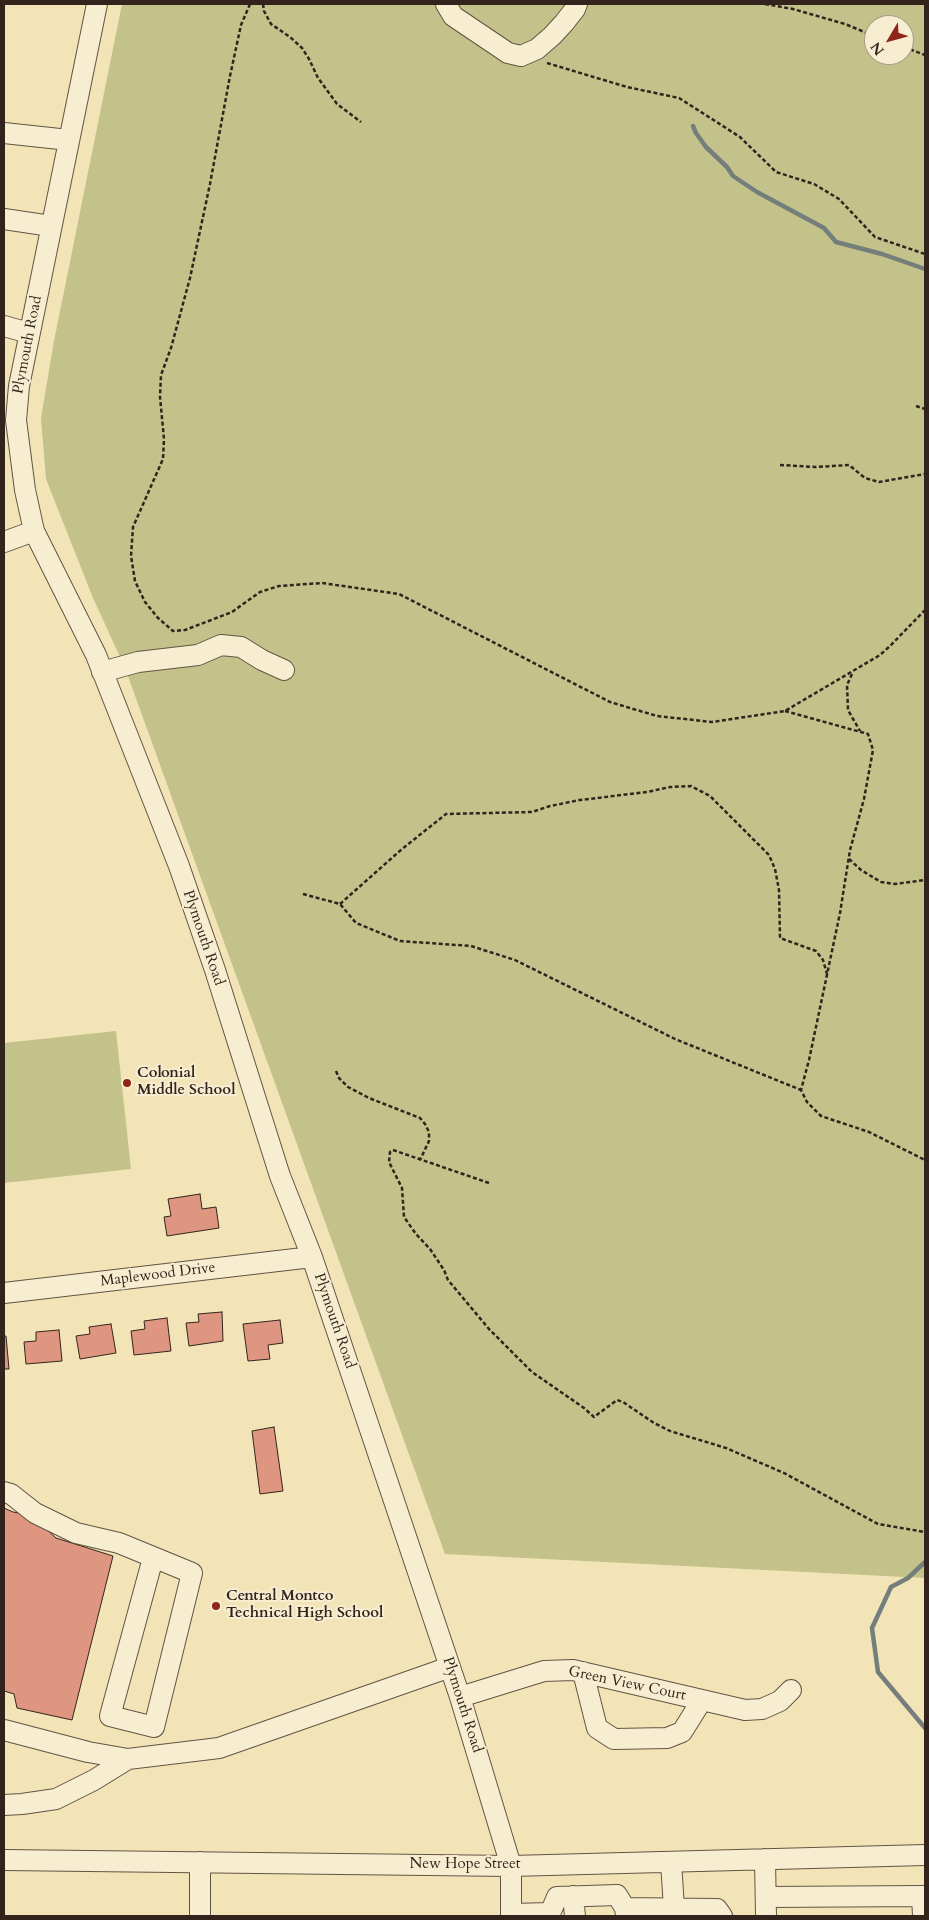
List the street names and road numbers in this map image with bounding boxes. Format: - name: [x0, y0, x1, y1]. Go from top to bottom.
- street label: Plymouth Road: [10, 294, 46, 396]
- street label: Plymouth Road: [178, 888, 228, 988]
- street label: Maplewood Drive: [99, 1259, 217, 1291]
- street label: Plymouth Road: [309, 1271, 359, 1371]
- street label: Plymouth Road: [438, 1655, 486, 1755]
- street label: Green View Court: [567, 1663, 687, 1705]
- street label: New Hope Street: [409, 1856, 521, 1874]

